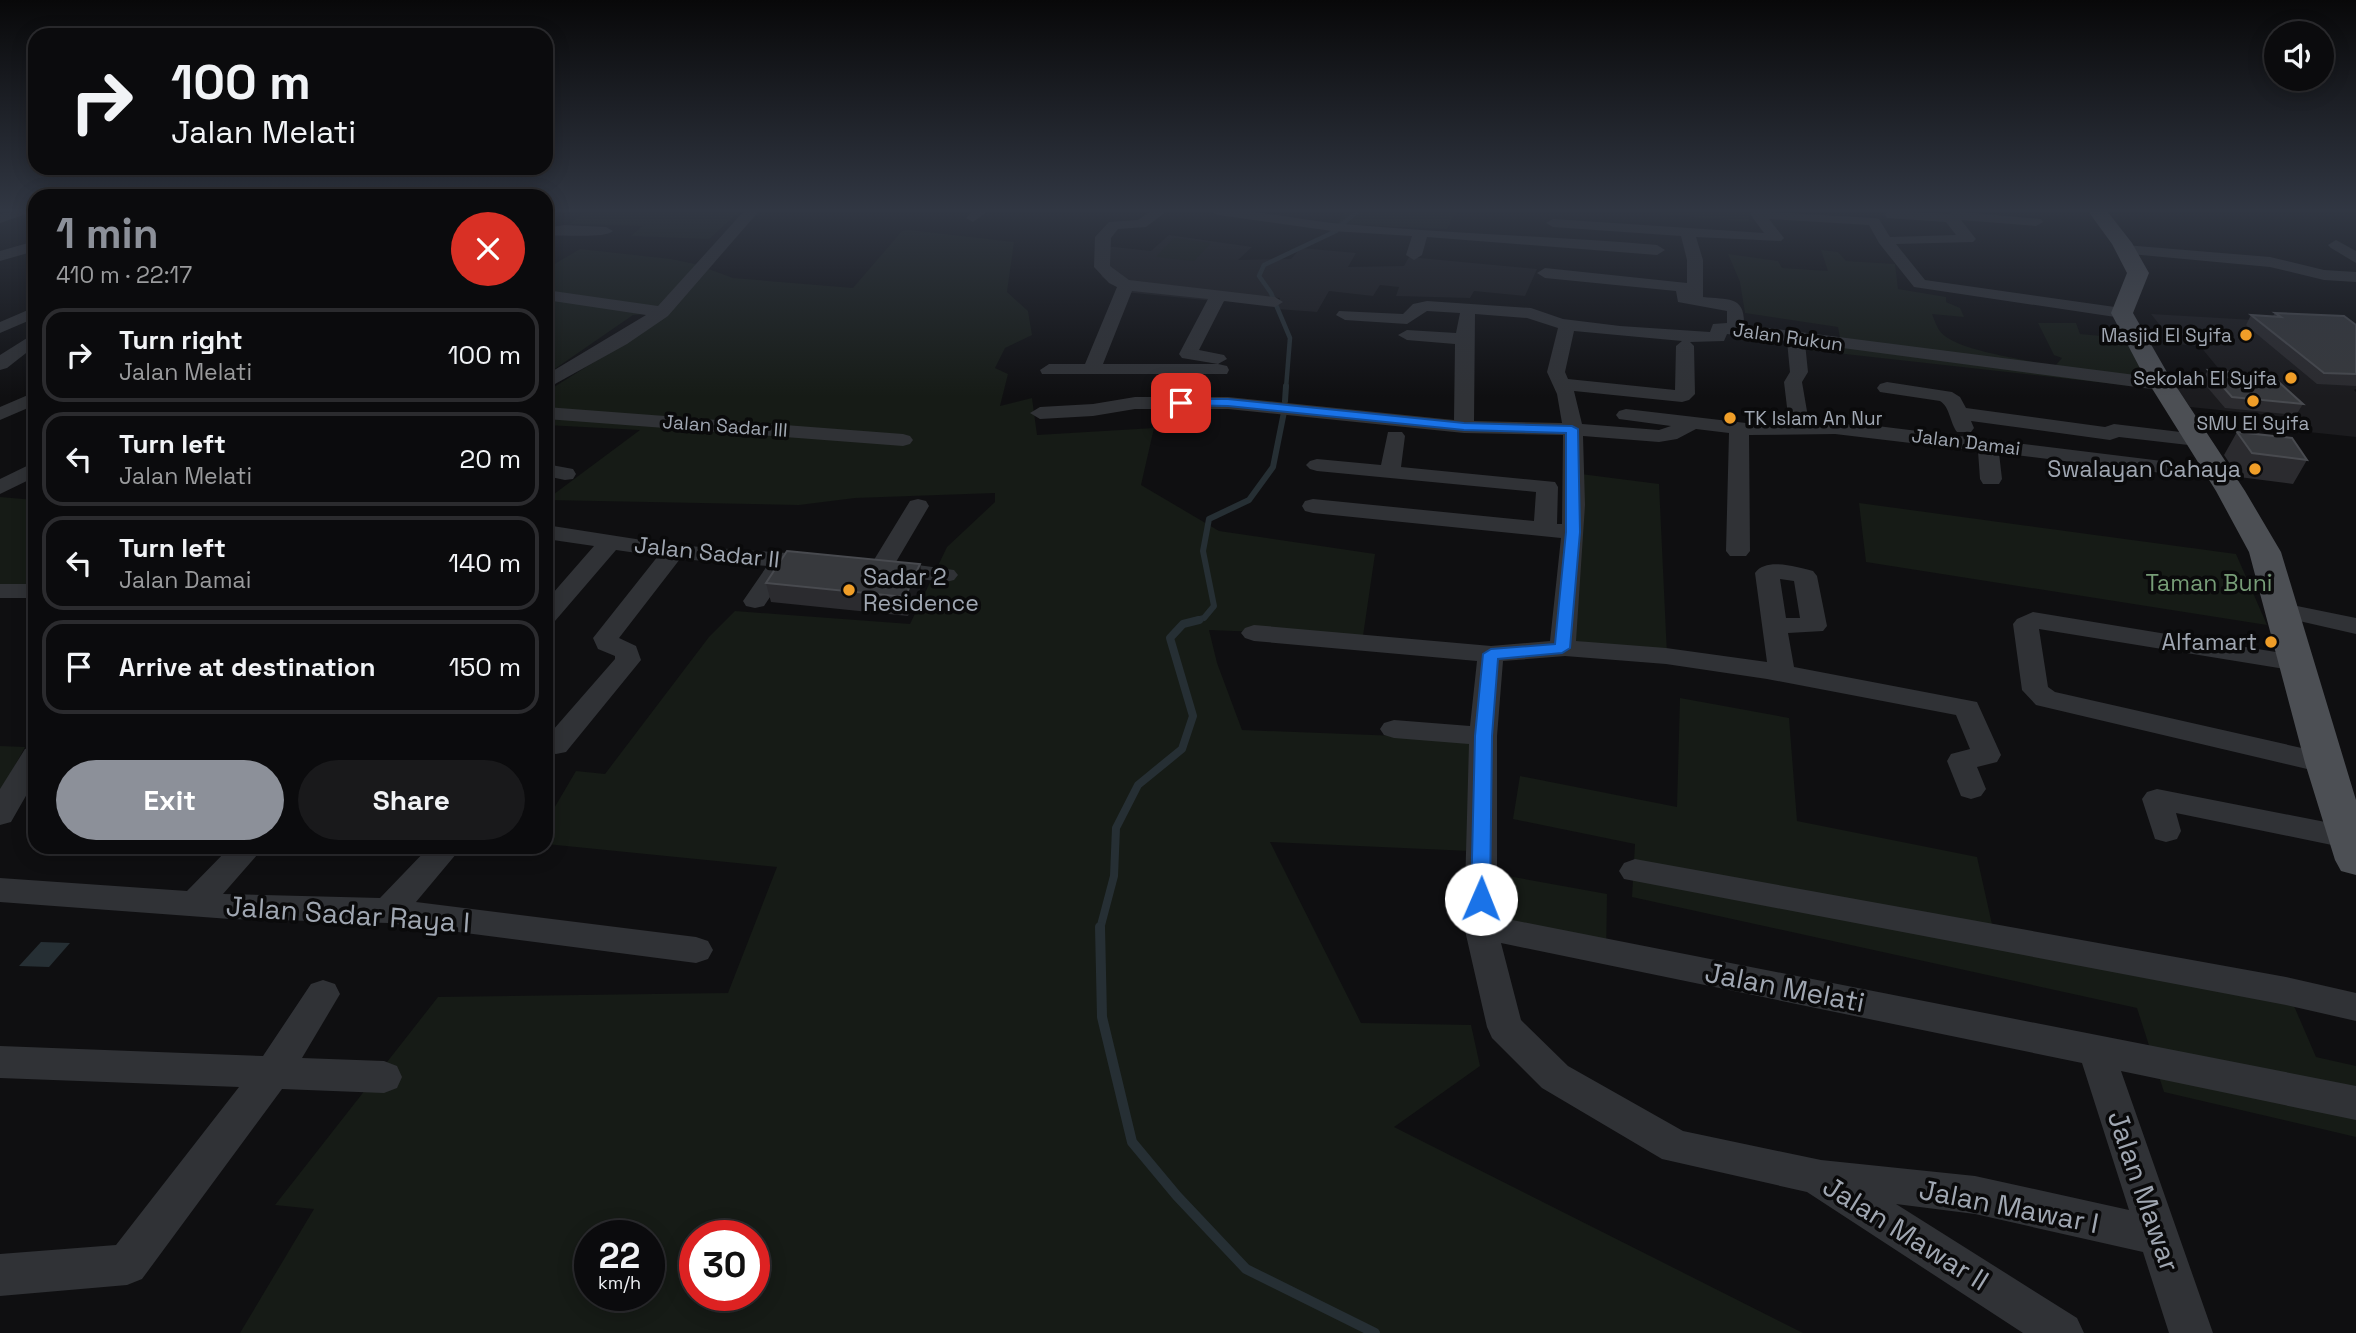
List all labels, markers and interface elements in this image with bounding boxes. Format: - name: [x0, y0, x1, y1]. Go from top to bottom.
- map controls: [2264, 21, 2334, 91]
- button: sound: [2264, 21, 2334, 91]
- text: 100 m: [171, 51, 311, 113]
- icon: right: [56, 56, 147, 147]
- text: Jalan Melati: [171, 112, 356, 152]
- text: 1 min: [56, 207, 159, 260]
- button: close: [451, 212, 525, 286]
- text: 410 m · 22:17: [56, 260, 192, 290]
- street label: Jalan Rukun: [1731, 317, 1845, 357]
- text: Turn right: [119, 323, 243, 357]
- place label: Masjid El Syifa: [2101, 323, 2232, 348]
- marker: Masjid El Syifa: [2238, 327, 2254, 343]
- icon: right: [60, 336, 98, 374]
- text: 100 m: [448, 338, 521, 372]
- text: Jalan Melati: [119, 357, 252, 387]
- place label: Sekolah El Syifa: [2133, 366, 2277, 391]
- marker: Sekolah El Syifa: [2283, 370, 2299, 386]
- pin: [1151, 373, 1211, 433]
- icon: arrive: [1162, 384, 1200, 422]
- marker: SMU El Syifa: [2245, 393, 2261, 409]
- place label: TK Islam An Nur: [1744, 406, 1883, 431]
- street label: Jalan Sadar III: [662, 409, 788, 443]
- marker: TK Islam An Nur: [1722, 410, 1738, 426]
- place label: SMU El Syifa: [2197, 411, 2310, 436]
- street label: Jalan Damai: [1910, 423, 2022, 461]
- text: Turn left: [119, 427, 226, 461]
- icon: left: [60, 440, 98, 478]
- text: 20 m: [460, 442, 521, 476]
- place label: Swalayan Cahaya: [2047, 454, 2241, 484]
- text: Jalan Melati: [119, 461, 252, 491]
- marker: Swalayan Cahaya: [2247, 461, 2263, 477]
- street label: Jalan Sadar II: [633, 529, 781, 575]
- text: Turn left: [119, 531, 226, 565]
- icon: left: [60, 544, 98, 582]
- text: 140 m: [448, 546, 521, 580]
- place label: Sadar 2 Residence: [863, 562, 979, 618]
- text: Jalan Damai: [119, 565, 251, 595]
- park label: Taman Buni: [2146, 568, 2272, 598]
- marker: Sadar 2 Residence: [841, 582, 857, 598]
- place label: Alfamart: [2161, 627, 2257, 657]
- marker: Alfamart: [2263, 634, 2279, 650]
- icon: arrive: [60, 648, 98, 686]
- text: Arrive at destination: [119, 650, 376, 684]
- text: 150 m: [449, 650, 521, 684]
- button: Exit: [56, 760, 284, 840]
- button: Share: [298, 760, 525, 840]
- position arrow: [1444, 862, 1518, 936]
- street label: Jalan Sadar Raya I: [225, 888, 471, 940]
- street label: Jalan Melati: [1702, 954, 1868, 1020]
- street label: Jalan Mawar: [2100, 1106, 2188, 1276]
- street label: Jalan Mawar II: [1816, 1168, 1996, 1298]
- street label: Jalan Mawar I: [1916, 1171, 2102, 1241]
- speed limit sign: 30: [679, 1220, 770, 1311]
- text: 22: [599, 1234, 640, 1278]
- text: km/h: [598, 1271, 641, 1294]

